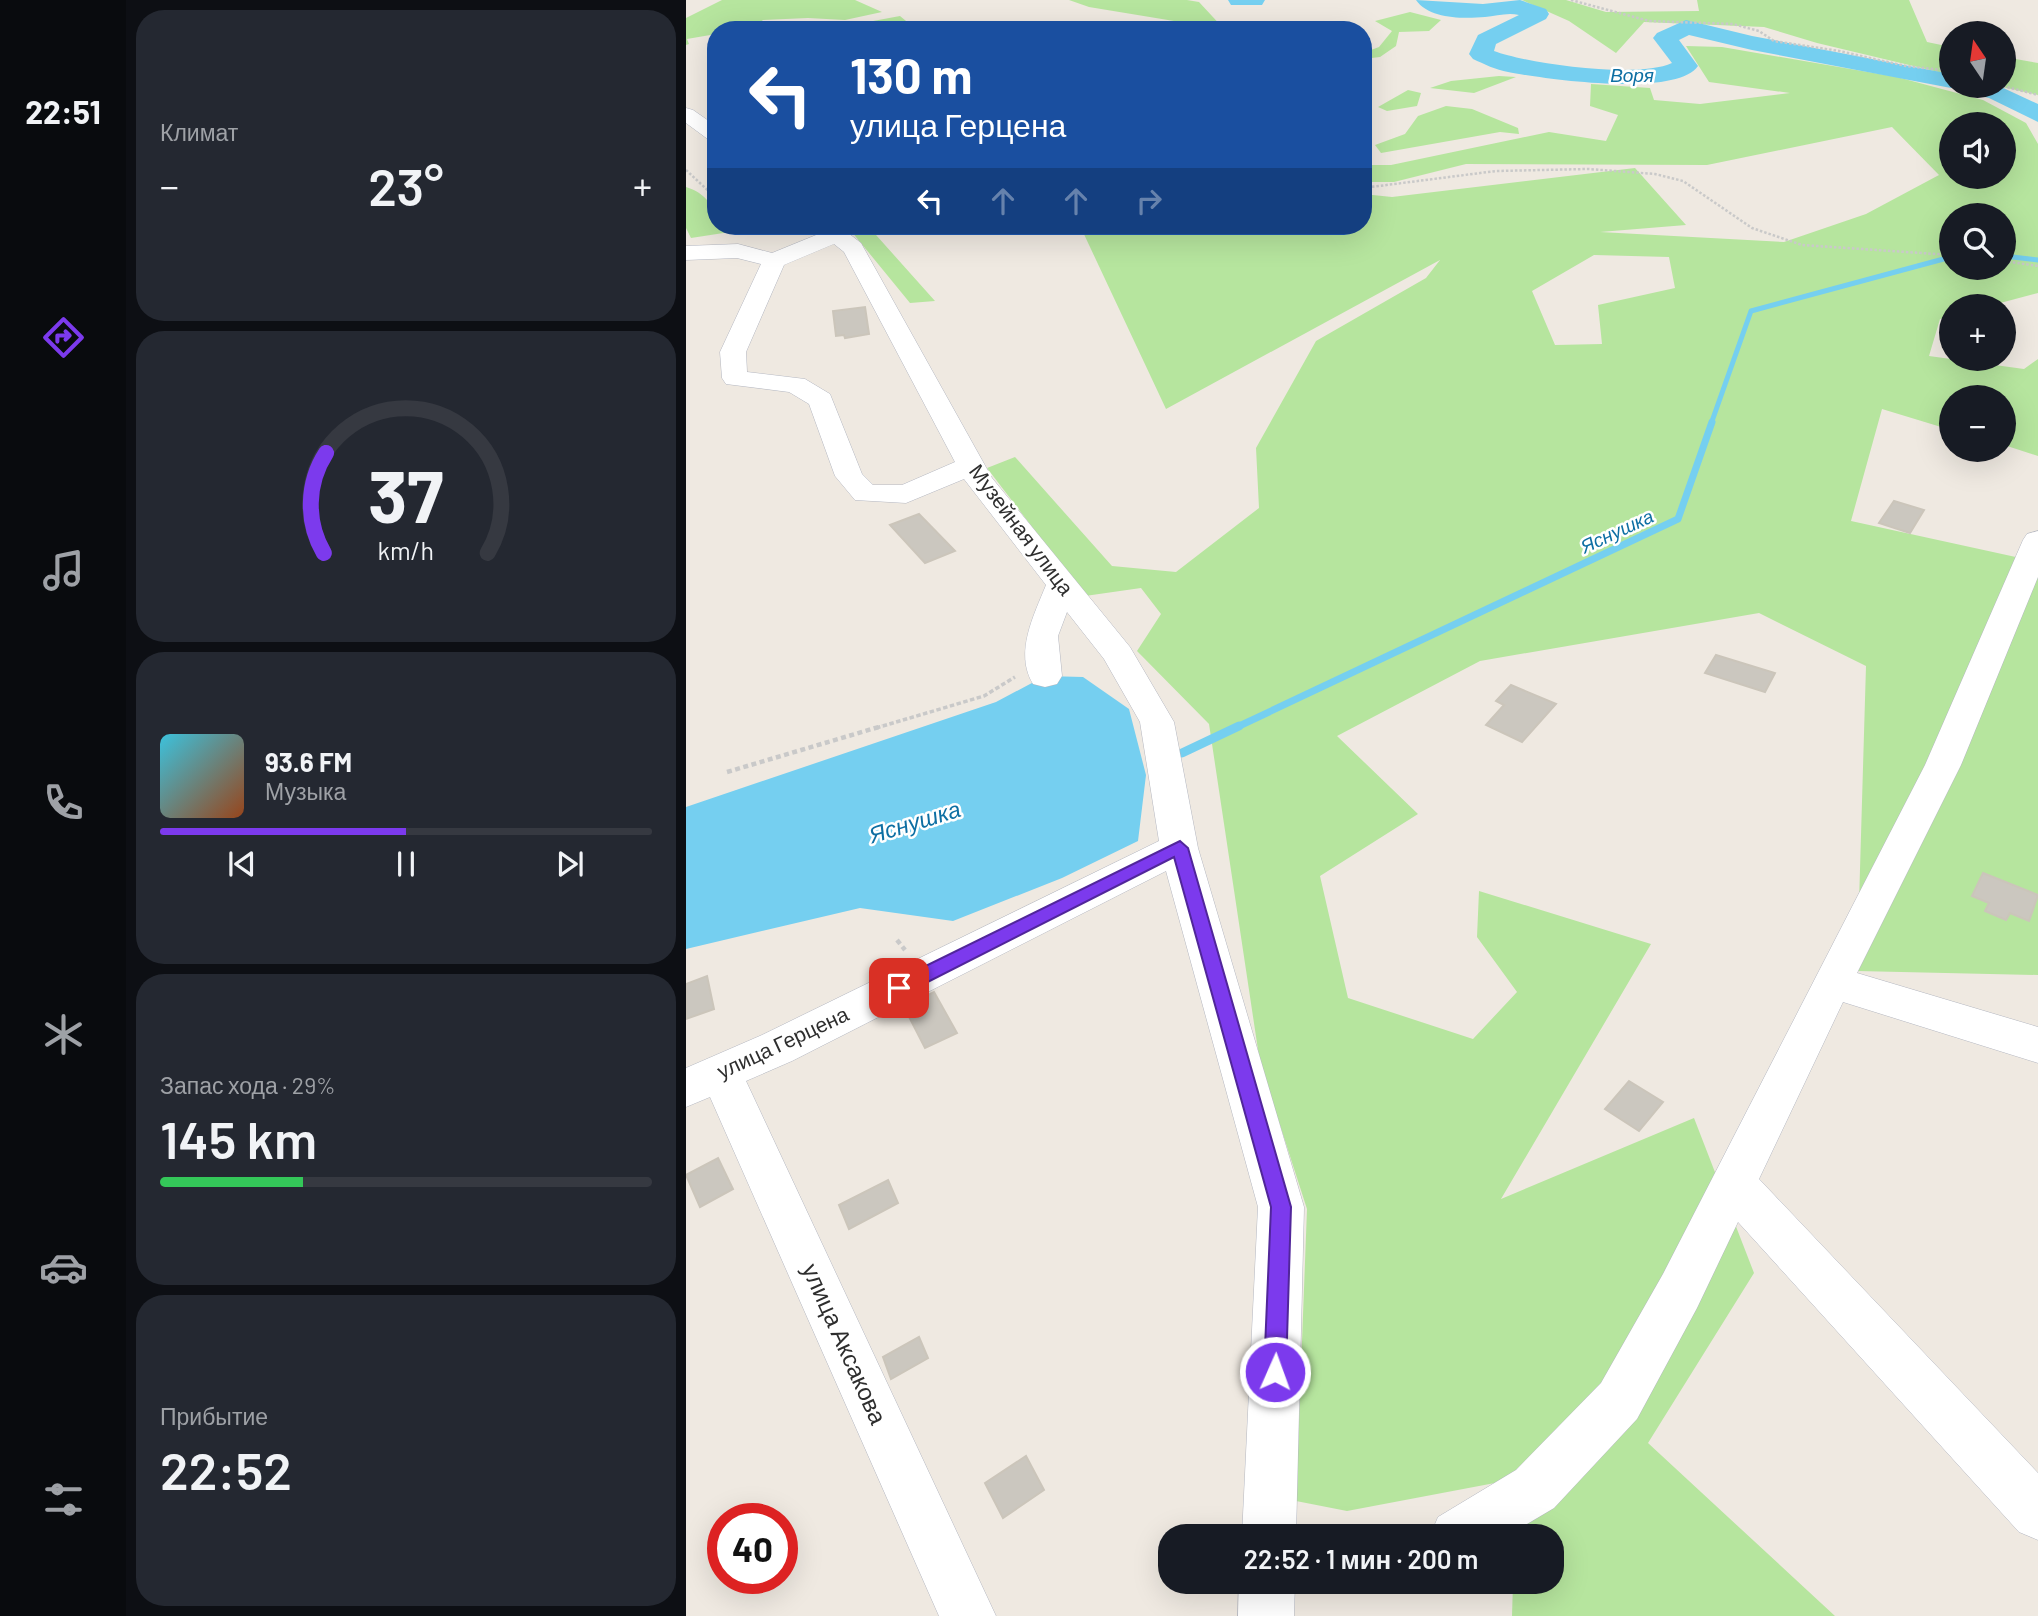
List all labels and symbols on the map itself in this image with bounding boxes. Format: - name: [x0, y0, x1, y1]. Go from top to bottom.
- north arrow: [1939, 21, 2016, 98]
- water label: Воря: [1610, 63, 1654, 86]
- street label: Музейная улица: [965, 459, 1080, 600]
- water label: Яснушка: [1576, 504, 1657, 558]
- water label: Яснушка: [864, 794, 964, 849]
- pin: [869, 958, 929, 1018]
- street label: улица Герцена: [713, 1000, 852, 1083]
- street label: улица Аксакова: [797, 1259, 894, 1429]
- position arrow: [1238, 1335, 1312, 1409]
- speed limit sign: 40: [707, 1503, 798, 1594]

